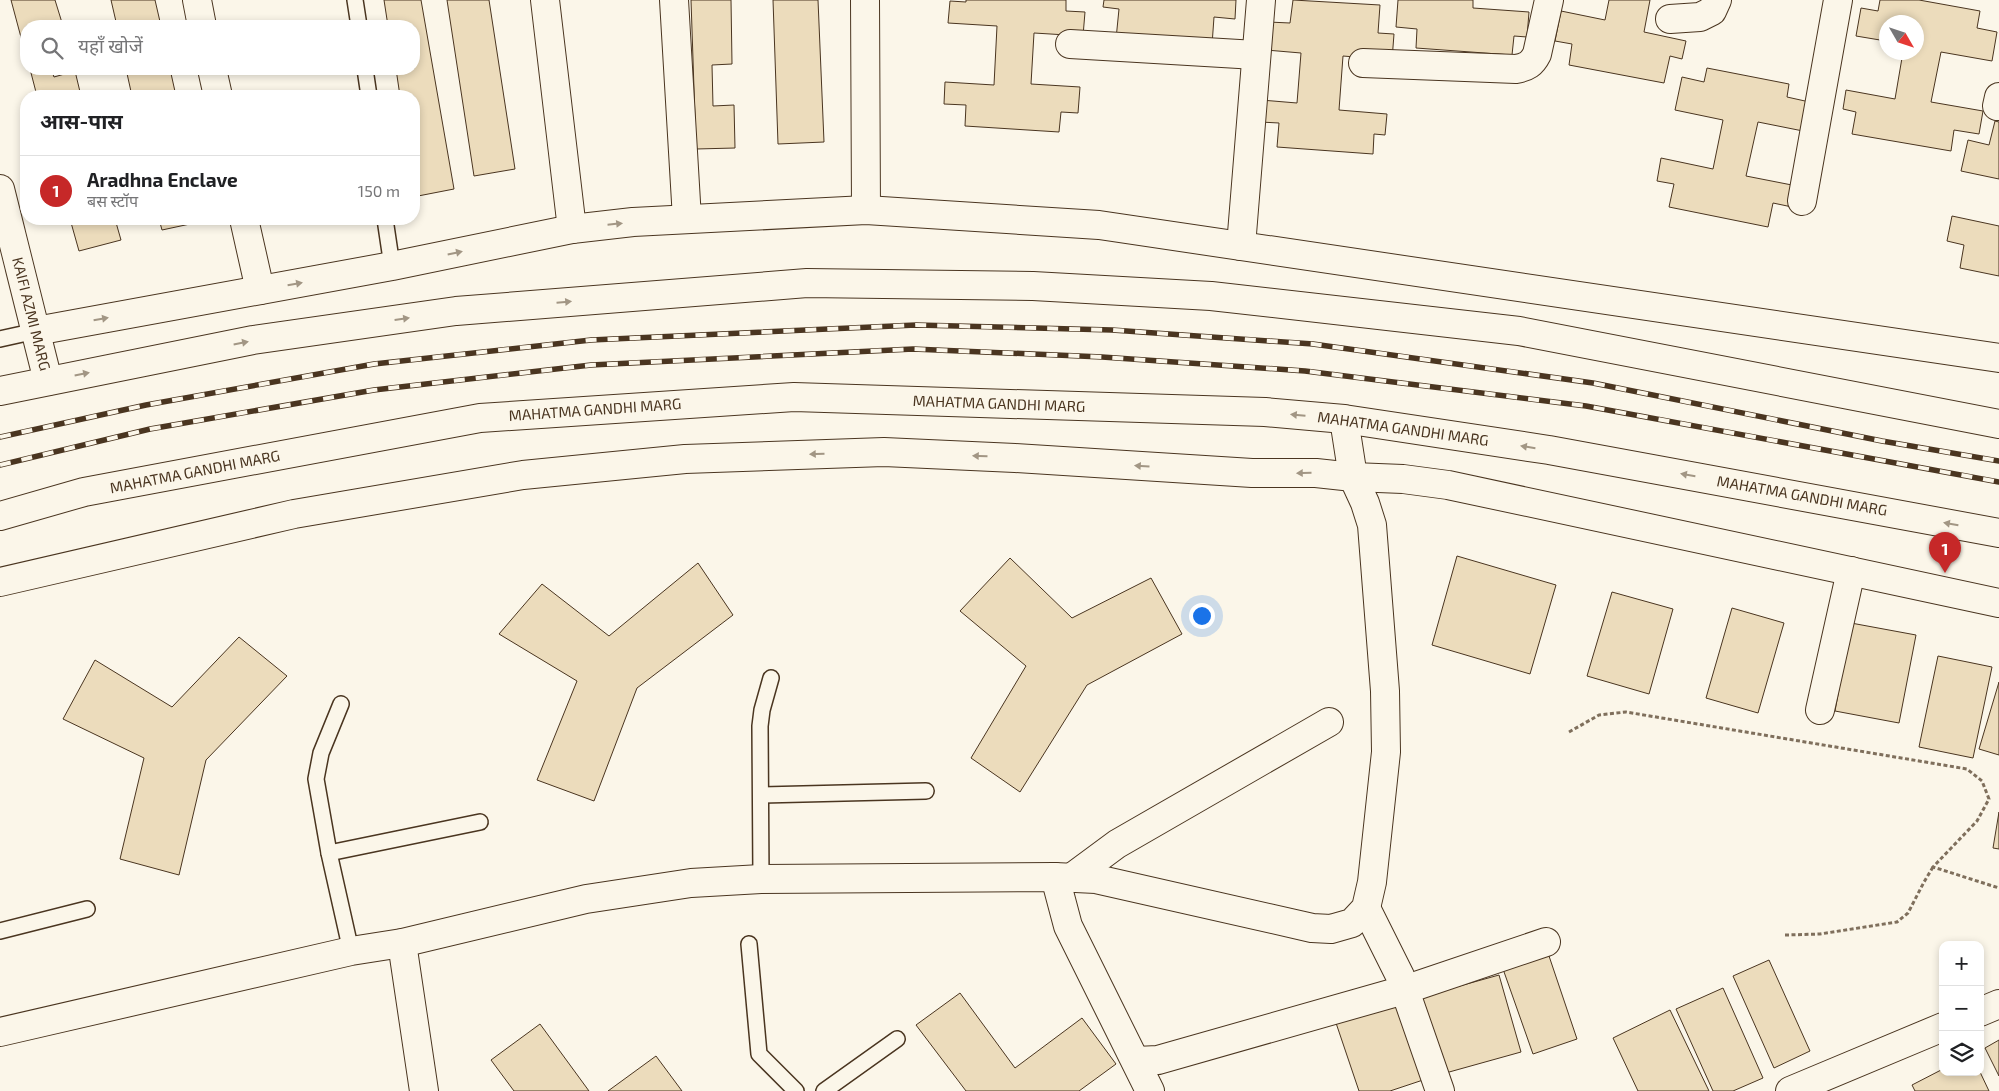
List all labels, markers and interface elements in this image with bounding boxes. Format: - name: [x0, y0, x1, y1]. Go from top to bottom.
- north arrow: [1879, 15, 1924, 60]
- search box: [20, 20, 420, 75]
- icon: search: [38, 34, 66, 62]
- text: यहाँ खोजें: [78, 34, 143, 57]
- text: आस-पास: [40, 108, 123, 133]
- text: Aradhna Enclave: [87, 168, 238, 191]
- text: 1: [53, 181, 59, 200]
- text: 150 m: [358, 181, 400, 200]
- text: बस स्टॉप: [87, 191, 138, 210]
- one-way arrow: [607, 220, 623, 228]
- one-way arrow: [447, 249, 462, 257]
- street label: KAIFI AZMI MARG: [9, 255, 55, 372]
- one-way arrow: [288, 280, 303, 288]
- one-way arrow: [556, 298, 572, 306]
- one-way arrow: [394, 314, 410, 322]
- one-way arrow: [93, 315, 109, 323]
- one-way arrow: [234, 338, 250, 346]
- one-way arrow: [74, 370, 90, 378]
- street label: MAHATMA GANDHI MARG: [912, 391, 1086, 415]
- street label: MAHATMA GANDHI MARG: [508, 394, 682, 424]
- street label: MAHATMA GANDHI MARG: [1316, 407, 1490, 449]
- one-way arrow: [1290, 411, 1306, 419]
- one-way arrow: [1520, 442, 1536, 450]
- street label: MAHATMA GANDHI MARG: [108, 446, 281, 496]
- one-way arrow: [809, 450, 825, 458]
- one-way arrow: [972, 452, 988, 460]
- one-way arrow: [1134, 462, 1150, 470]
- one-way arrow: [1296, 469, 1312, 477]
- one-way arrow: [1680, 471, 1696, 479]
- street label: MAHATMA GANDHI MARG: [1715, 471, 1889, 519]
- one-way arrow: [1943, 519, 1959, 527]
- pin: 1: [1929, 532, 1961, 573]
- your location: [1189, 603, 1215, 629]
- map controls: [1939, 941, 1984, 1076]
- button: +: [1939, 941, 1984, 986]
- button: −: [1939, 986, 1984, 1031]
- button: layers: [1939, 1031, 1984, 1076]

